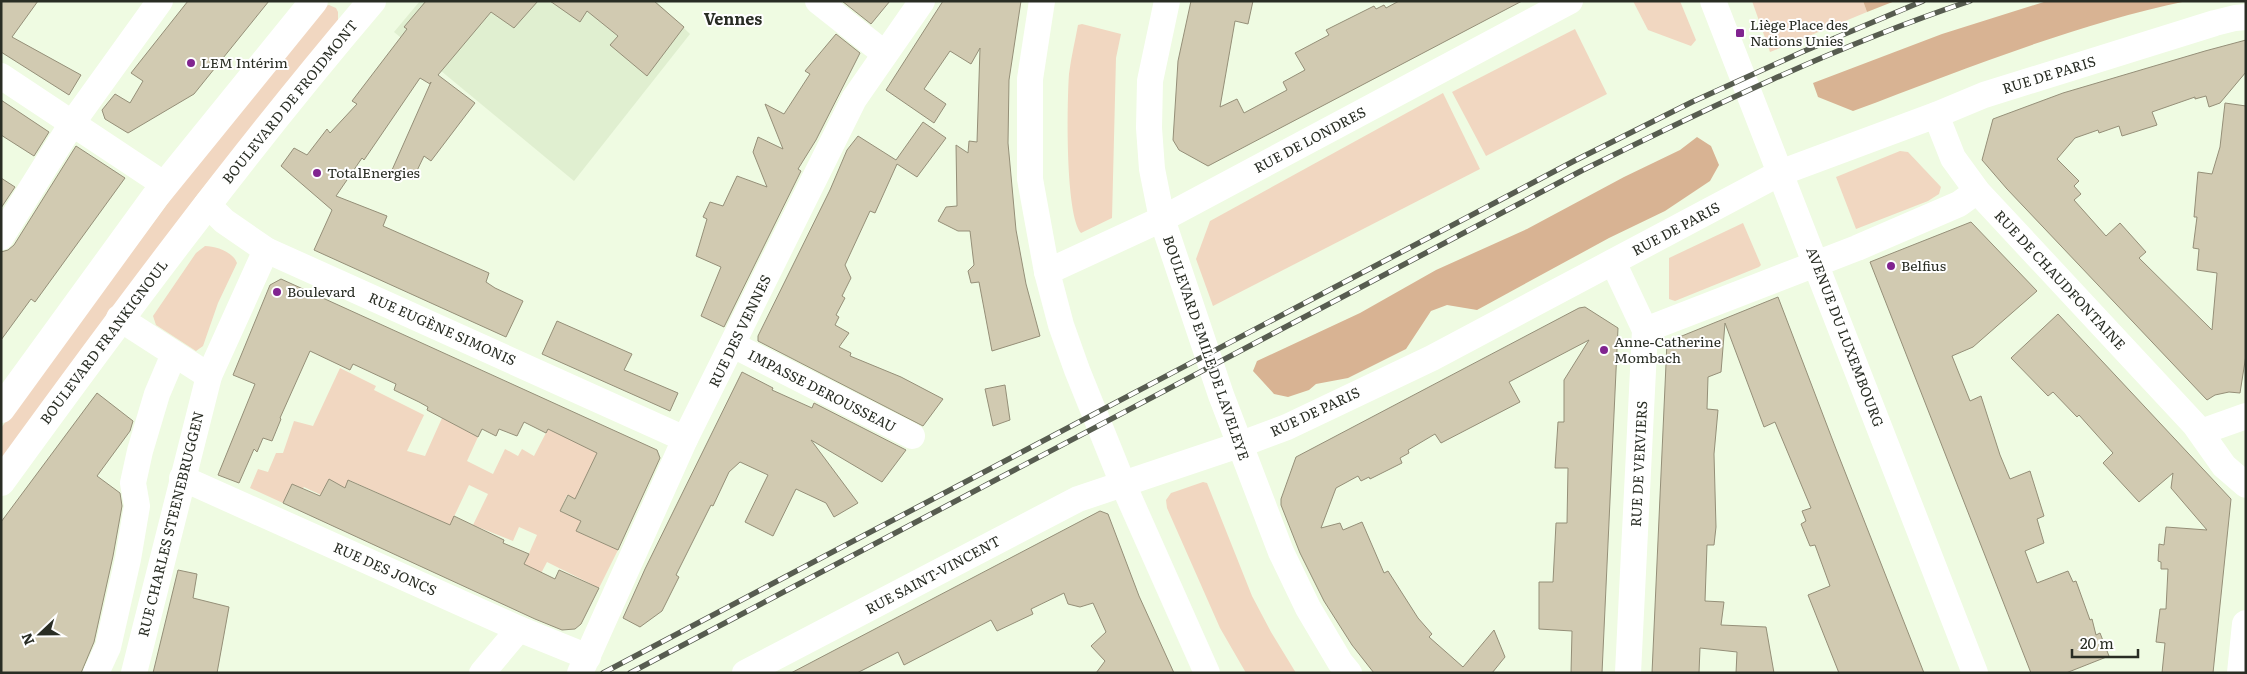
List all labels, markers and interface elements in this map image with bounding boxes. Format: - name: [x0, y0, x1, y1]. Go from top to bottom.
- district label: Vennes: [704, 6, 762, 30]
- place label: Liège Place des Nations Unies: [1750, 14, 1848, 50]
- street label: BOULEVARD DE FROIDMONT: [217, 15, 362, 187]
- marker: Liège Place des Nations Unies: [1734, 27, 1746, 39]
- street label: RUE DE PARIS: [1999, 50, 2098, 98]
- place label: LEM Intérim: [201, 52, 288, 72]
- marker: LEM Intérim: [185, 57, 197, 69]
- street label: RUE DE LONDRES: [1250, 101, 1369, 177]
- place label: TotalEnergies: [327, 162, 420, 182]
- marker: TotalEnergies: [311, 167, 323, 179]
- street label: RUE DE PARIS: [1628, 197, 1723, 260]
- street label: RUE DE CHAUDFONTAINE: [1991, 205, 2131, 354]
- street label: BOULEVARD EMILE DE LAVELEYE: [1159, 233, 1255, 463]
- street label: AVENUE DU LUXEMBOURG: [1802, 244, 1890, 430]
- street label: BOULEVARD FRANKIGNOUL: [35, 255, 172, 428]
- place label: Belfius: [1901, 255, 1946, 275]
- marker: Belfius: [1885, 260, 1897, 272]
- street label: RUE DES VENNES: [703, 271, 775, 390]
- place label: Boulevard: [287, 281, 356, 301]
- marker: Boulevard: [271, 286, 283, 298]
- street label: RUE EUGÈNE SIMONIS: [365, 287, 519, 370]
- place label: Anne-Catherine Mombach: [1614, 331, 1721, 367]
- street label: IMPASSE DEROUSSEAU: [745, 344, 900, 436]
- marker: Anne-Catherine Mombach: [1598, 344, 1610, 356]
- street label: RUE DE PARIS: [1266, 382, 1363, 441]
- street label: RUE DE VERVIERS: [1625, 400, 1651, 528]
- street label: RUE CHARLES STEENEBRUGGEN: [132, 409, 208, 639]
- street label: RUE SAINT-VINCENT: [862, 530, 1004, 618]
- street label: RUE DES JONCS: [331, 536, 440, 600]
- north arrow: [15, 609, 65, 659]
- scale bar: [2072, 626, 2138, 658]
- text: N: [15, 630, 38, 648]
- text: 20 m: [2080, 631, 2114, 654]

